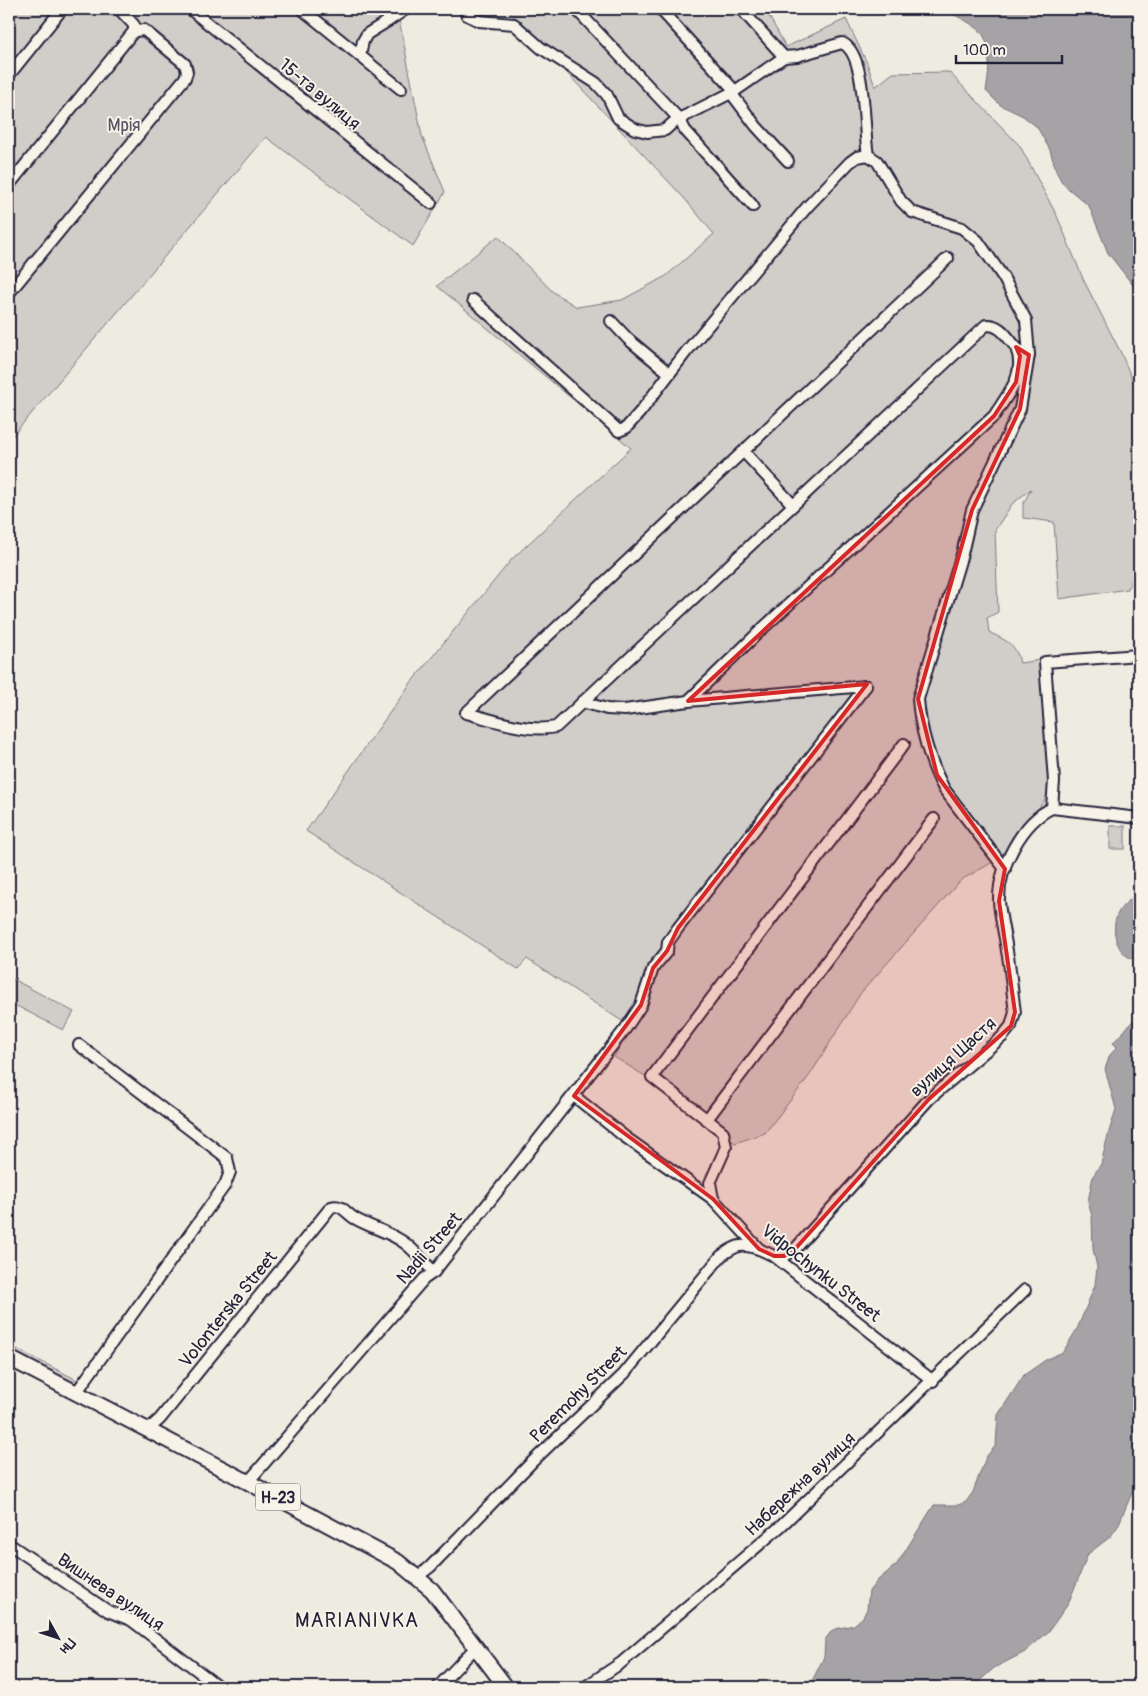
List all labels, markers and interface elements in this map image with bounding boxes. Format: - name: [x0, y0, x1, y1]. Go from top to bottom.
- scale bar: [956, 32, 1062, 64]
- text: 100 m: [963, 41, 1006, 60]
- street label: 15-та вулиця: [274, 54, 365, 135]
- park label: Мрія: [107, 114, 141, 137]
- street label: вулиця Щастя: [905, 1013, 1001, 1102]
- street label: Nadii Street: [392, 1207, 468, 1289]
- street label: Vidpochynku Street: [756, 1219, 886, 1328]
- street label: Volonterska Street: [174, 1246, 283, 1372]
- street label: Peremohy Street: [525, 1340, 632, 1448]
- street label: Набережна вулиця: [740, 1427, 860, 1541]
- road number: Н-23: [256, 1484, 300, 1510]
- street label: Вишнева вулиця: [53, 1548, 168, 1637]
- district label: MARIANIVKA: [295, 1608, 419, 1633]
- north arrow: [32, 1614, 82, 1664]
- text: Пн: [56, 1635, 79, 1657]

